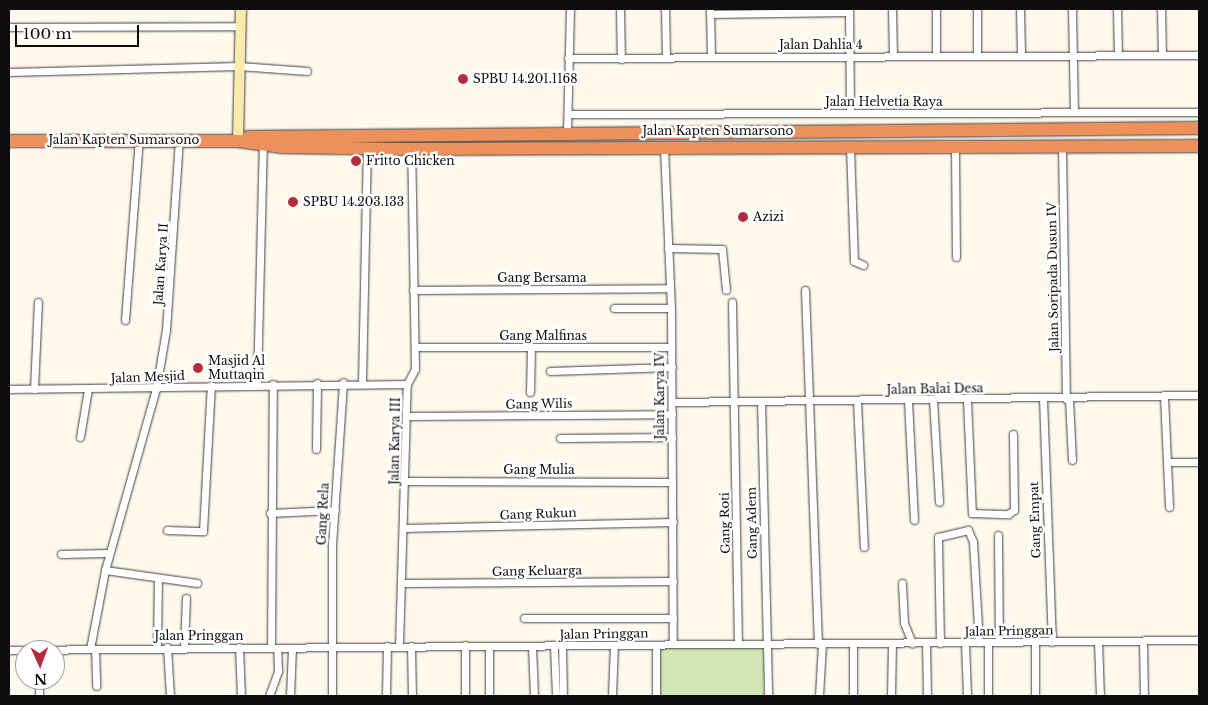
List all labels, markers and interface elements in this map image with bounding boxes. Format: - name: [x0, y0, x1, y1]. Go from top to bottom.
- scale bar: [18, 15, 141, 47]
- text: 100 m: [23, 24, 72, 43]
- street label: Jalan Dahlia 4: [779, 38, 863, 52]
- place label: SPBU 14.201.1168: [473, 72, 578, 86]
- marker: SPBU 14.201.1168: [457, 73, 469, 85]
- street label: Jalan Helvetia Raya: [825, 95, 943, 109]
- street label: Jalan Kapten Sumarsono: [643, 124, 793, 138]
- street label: Jalan Kapten Sumarsono: [49, 133, 199, 147]
- place label: Fritto Chicken: [366, 154, 455, 168]
- marker: Fritto Chicken: [350, 155, 362, 167]
- place label: SPBU 14.203.133: [303, 195, 404, 209]
- marker: SPBU 14.203.133: [287, 196, 299, 208]
- street label: Jalan Soripada Dusun IV: [1044, 202, 1062, 352]
- place label: Azizi: [753, 210, 784, 224]
- marker: Azizi: [737, 211, 749, 223]
- street label: Jalan Karya II: [151, 222, 171, 306]
- street label: Gang Bersama: [497, 271, 587, 285]
- street label: Gang Malfinas: [499, 329, 587, 343]
- street label: Jalan Karya IV: [653, 353, 667, 439]
- place label: Masjid Al Muttaqin: [208, 354, 266, 382]
- marker: Masjid Al Muttaqin: [192, 362, 204, 374]
- street label: Jalan Mesjid: [111, 369, 185, 385]
- street label: Jalan Balai Desa: [887, 381, 983, 397]
- street label: Gang Wilis: [505, 396, 573, 412]
- street label: Jalan Karya III: [387, 397, 403, 485]
- street label: Gang Mulia: [503, 463, 575, 477]
- street label: Gang Empat: [1026, 481, 1044, 559]
- street label: Gang Rela: [314, 482, 332, 546]
- street label: Gang Adem: [744, 486, 760, 560]
- street label: Gang Roti: [717, 492, 733, 554]
- street label: Gang Rukun: [499, 505, 577, 523]
- street label: Gang Keluarga: [492, 563, 582, 579]
- street label: Jalan Pringgan: [964, 623, 1054, 639]
- street label: Jalan Pringgan: [559, 626, 649, 642]
- street label: Jalan Pringgan: [155, 629, 243, 643]
- north arrow: [15, 640, 65, 690]
- text: N: [34, 670, 47, 688]

